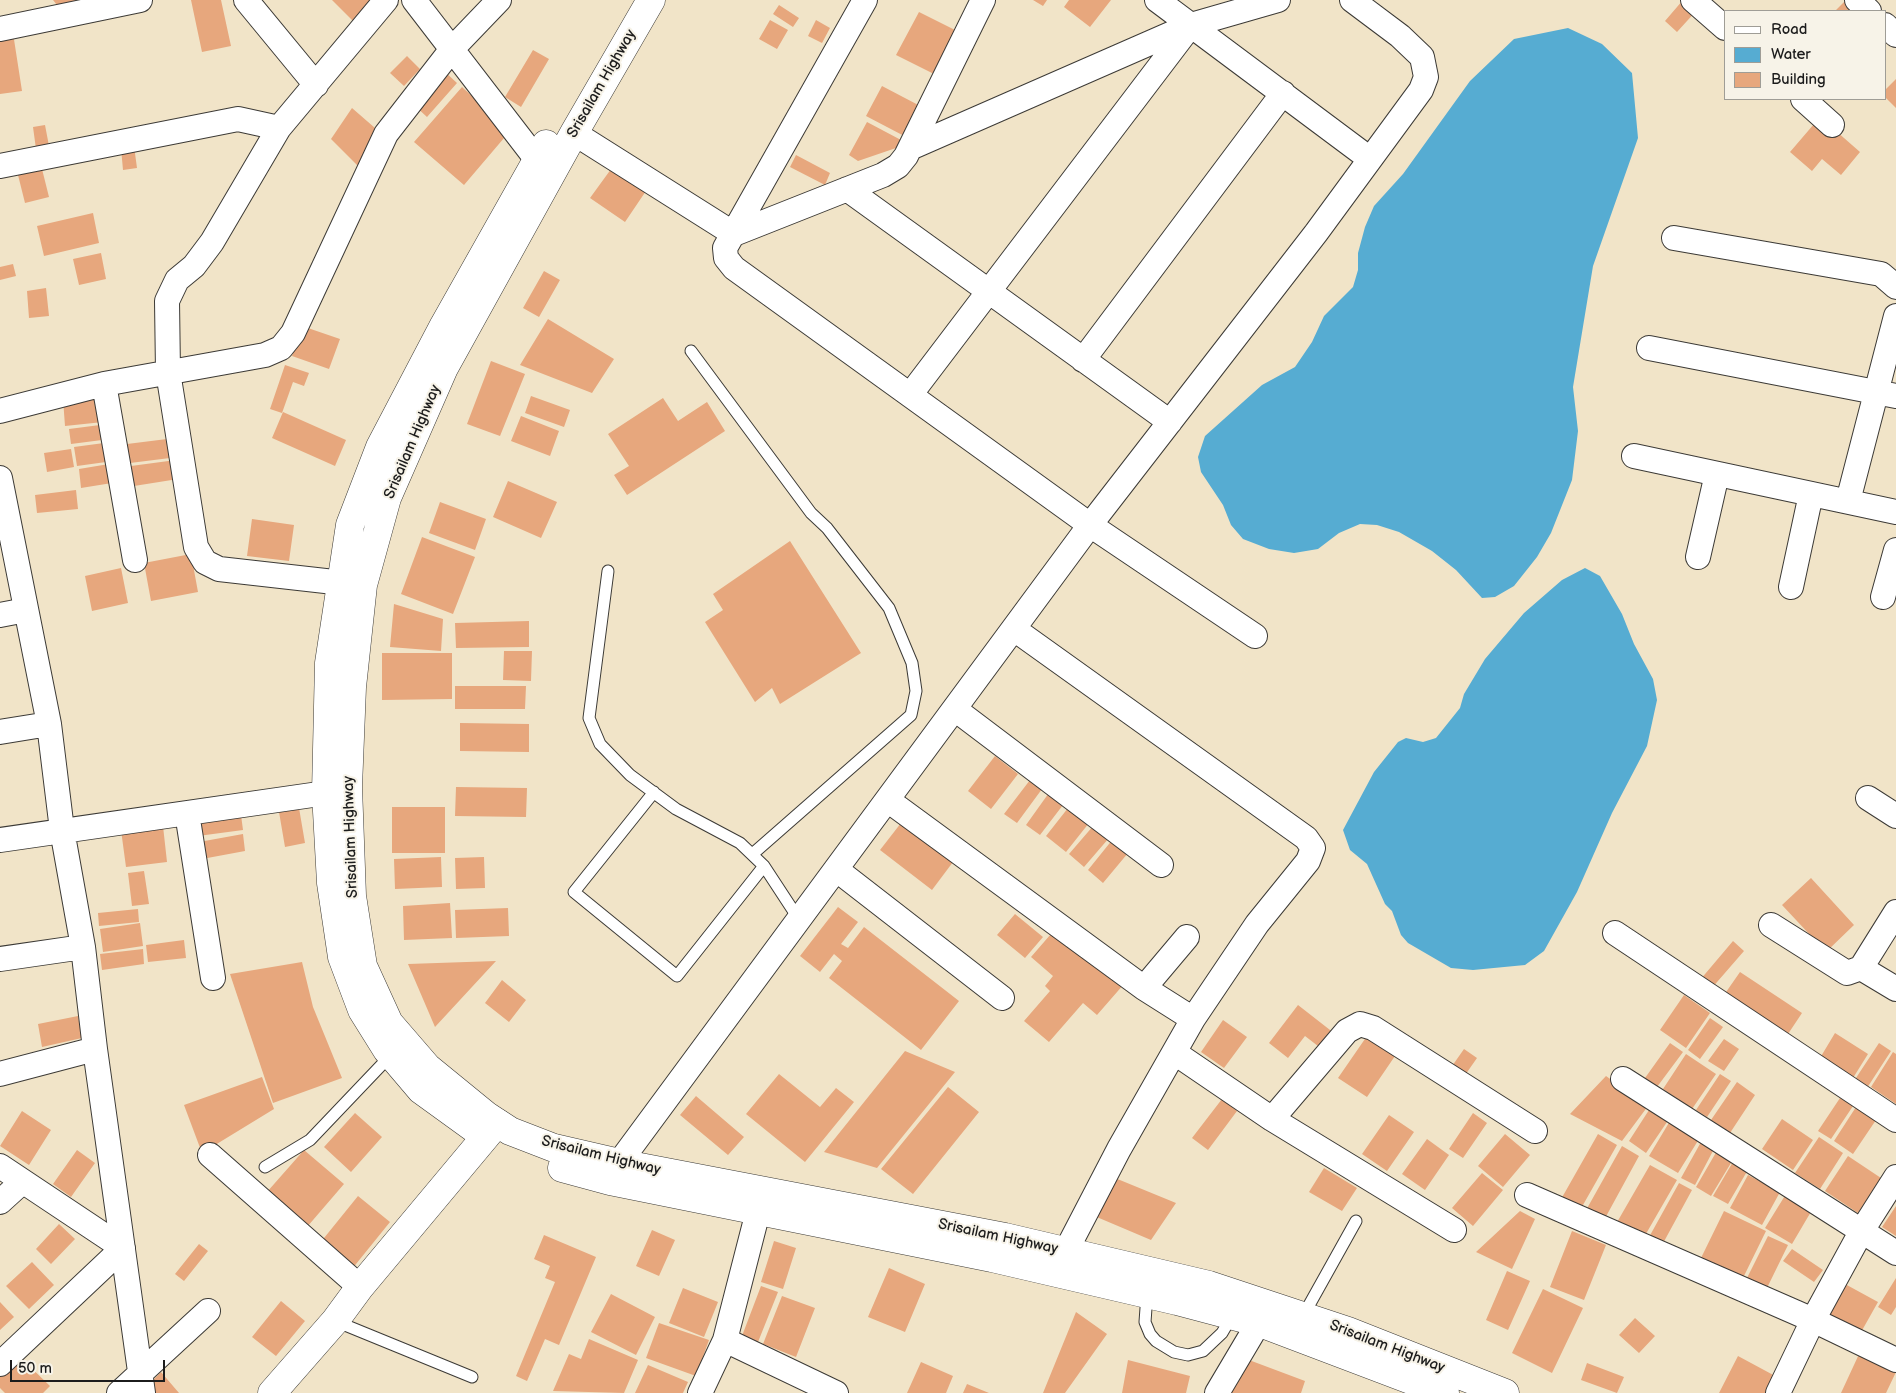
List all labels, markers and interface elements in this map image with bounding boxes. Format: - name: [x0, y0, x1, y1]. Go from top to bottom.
- legend: [1724, 10, 1886, 100]
- text: Road: [1771, 20, 1807, 39]
- street label: Srisailam Highway: [564, 27, 640, 141]
- text: Water: [1771, 45, 1811, 64]
- text: Building: [1771, 70, 1826, 89]
- street label: Srisailam Highway: [381, 382, 445, 502]
- street label: Srisailam Highway: [340, 776, 362, 898]
- street label: Srisailam Highway: [540, 1132, 662, 1180]
- street label: Srisailam Highway: [936, 1215, 1060, 1259]
- street label: Srisailam Highway: [1327, 1317, 1447, 1377]
- scale bar: [12, 1350, 168, 1382]
- text: 50 m: [18, 1359, 52, 1378]

